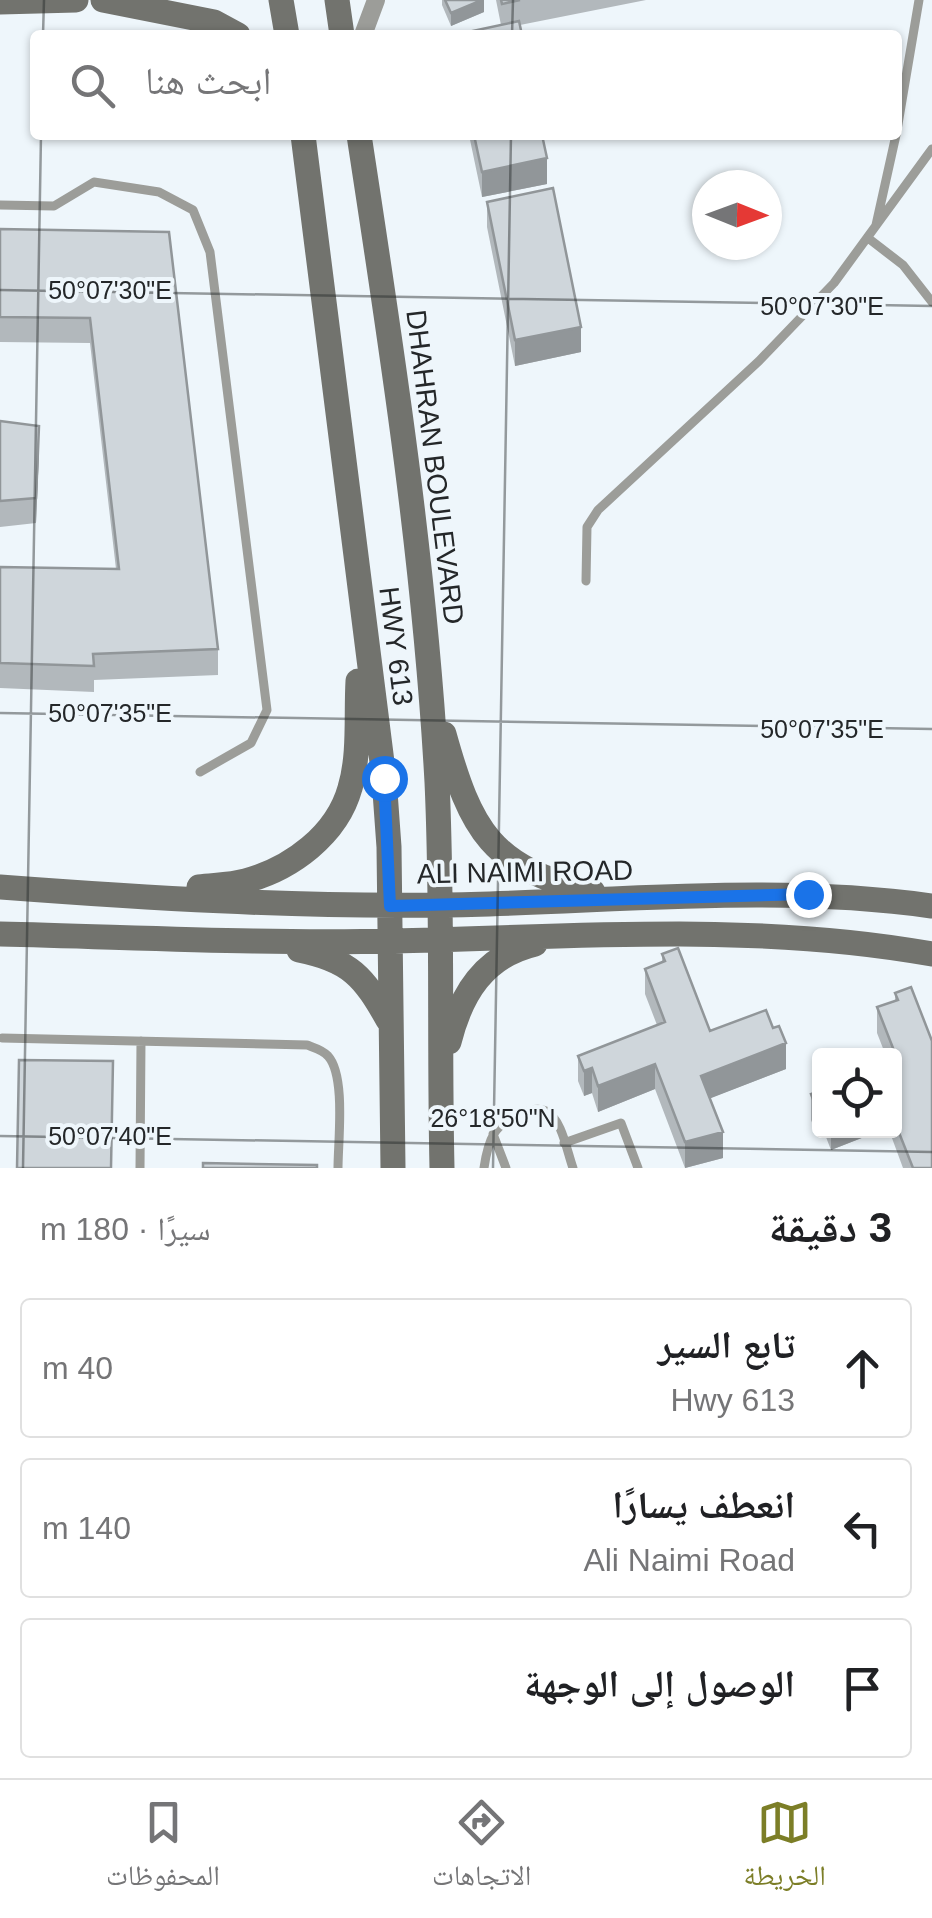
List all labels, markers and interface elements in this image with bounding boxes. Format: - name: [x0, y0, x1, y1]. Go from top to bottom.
- search box: [30, 30, 902, 140]
- icon: search: [65, 58, 120, 113]
- text: ابحث هنا: [145, 60, 271, 102]
- north arrow: [692, 170, 782, 260]
- text: 50°07'30"E: [48, 276, 172, 304]
- text: 50°07'30"E: [760, 292, 884, 320]
- street label: DHAHRAN BOULEVARD: [400, 308, 470, 626]
- street label: HWY 613: [373, 585, 419, 707]
- text: 50°07'35"E: [48, 699, 172, 727]
- text: 50°07'35"E: [760, 715, 884, 743]
- route start: [362, 756, 408, 802]
- street label: ALI NAIMI ROAD: [417, 855, 633, 889]
- route end: [786, 872, 832, 918]
- map controls: [812, 1048, 902, 1138]
- button: locate: [812, 1048, 902, 1138]
- text: 26°18'50"N: [430, 1104, 556, 1132]
- text: 50°07'40"E: [48, 1122, 172, 1150]
- text: 3 دقيقة: [769, 1204, 892, 1251]
- text: سيرًا · 180 m: [40, 1211, 211, 1247]
- text: تابع السير: [658, 1324, 795, 1366]
- icon: ahead: [835, 1341, 890, 1396]
- text: 40 m: [42, 1350, 113, 1386]
- text: Hwy 613: [671, 1382, 795, 1418]
- text: انعطف يسارًا: [612, 1484, 795, 1526]
- icon: left: [835, 1501, 890, 1556]
- text: 140 m: [42, 1510, 131, 1546]
- text: Ali Naimi Road: [583, 1542, 795, 1578]
- icon: arrive: [835, 1661, 890, 1716]
- text: الوصول إلى الوجهة: [524, 1663, 795, 1705]
- tab: المحفوظات: [106, 1795, 220, 1903]
- tab: الاتجاهات: [432, 1795, 531, 1903]
- tab: الخريطة: [744, 1795, 826, 1903]

